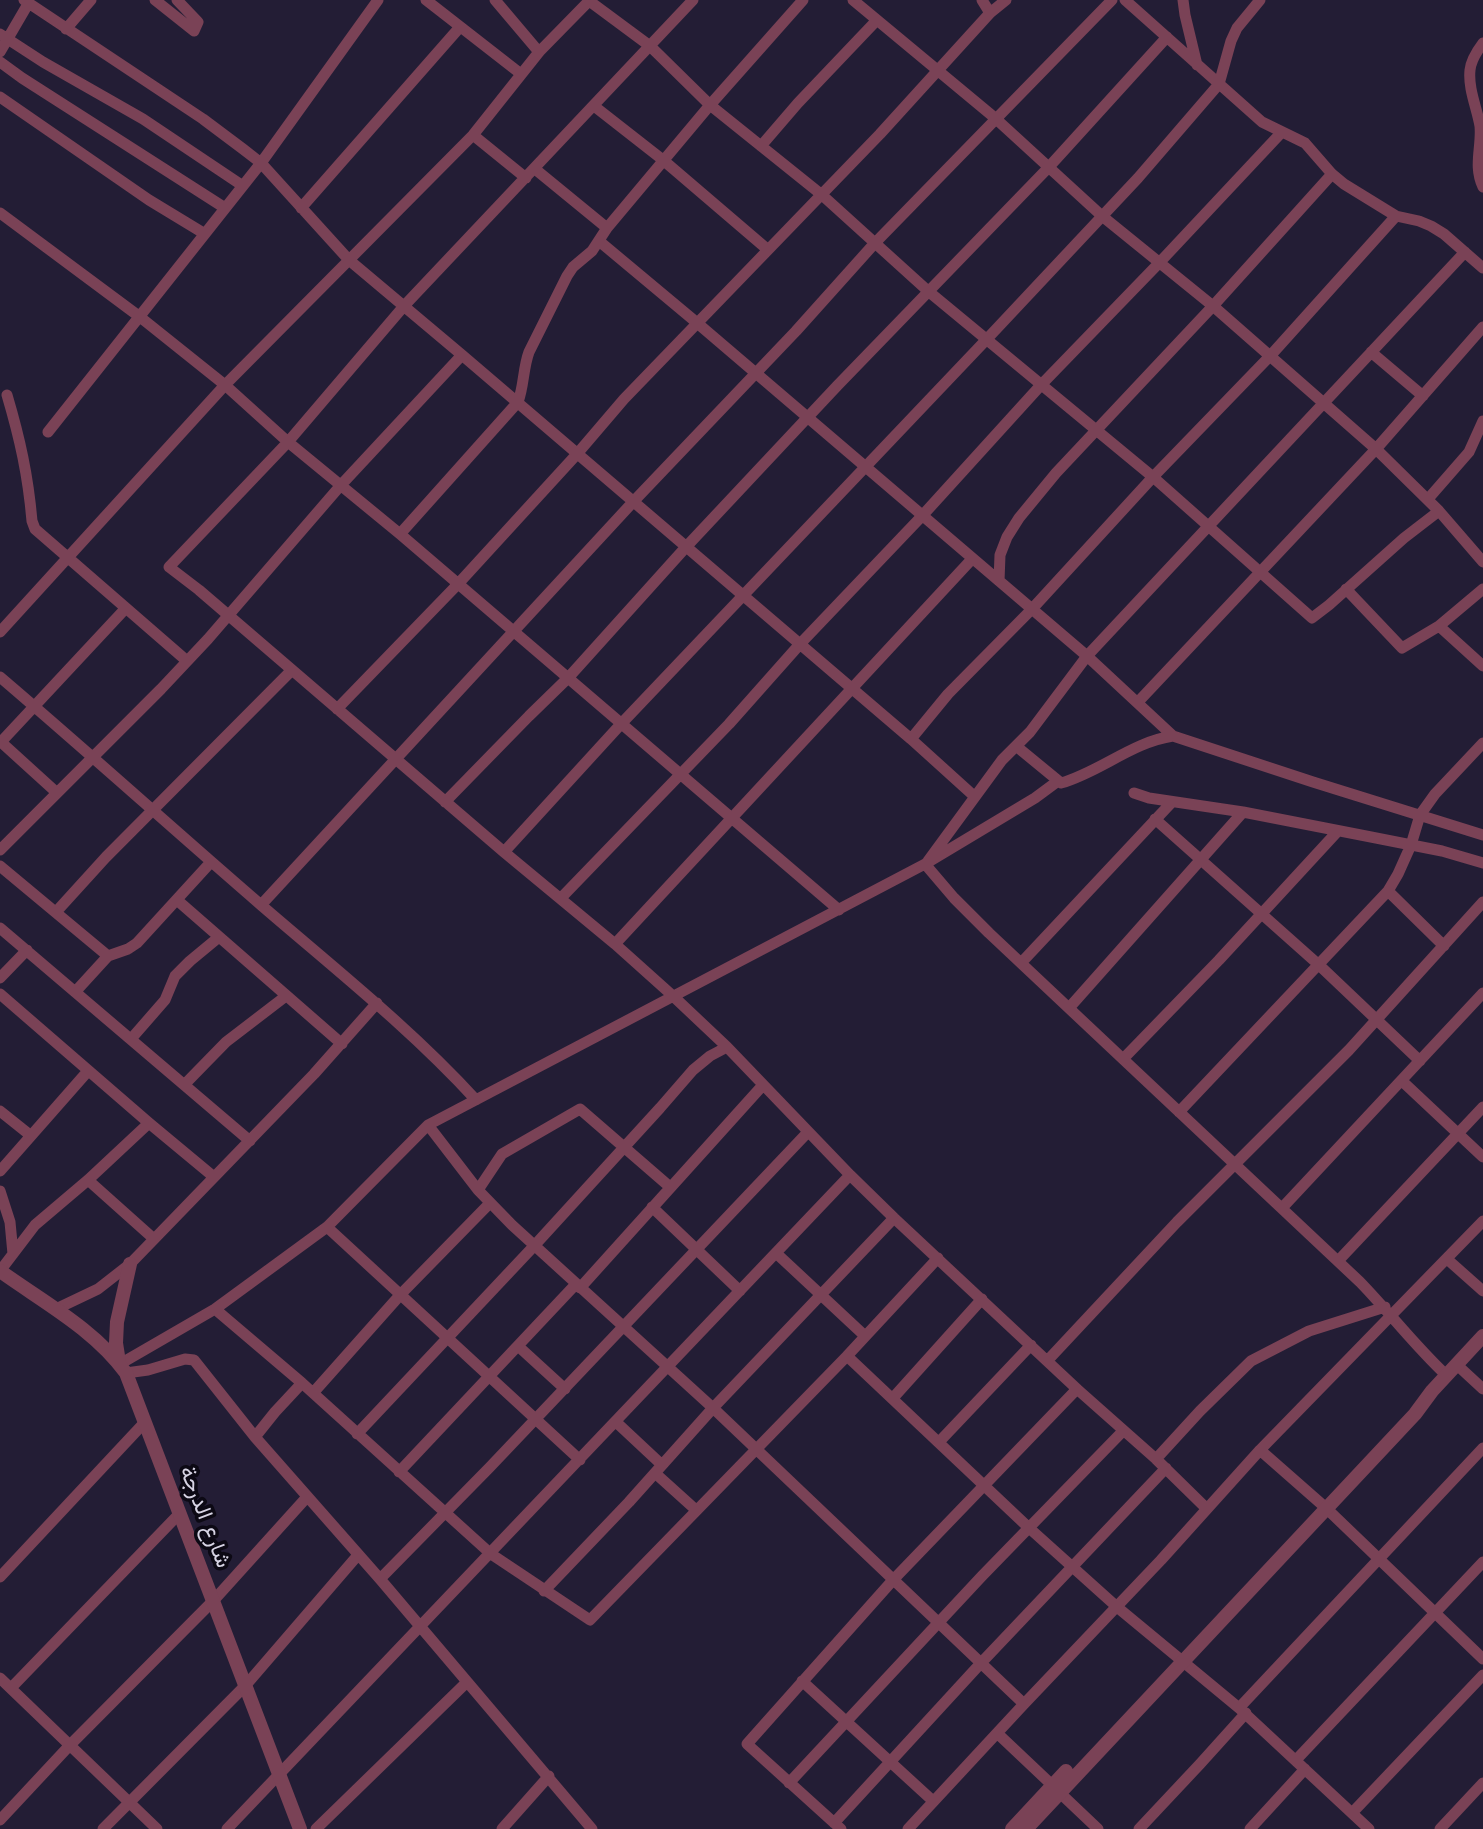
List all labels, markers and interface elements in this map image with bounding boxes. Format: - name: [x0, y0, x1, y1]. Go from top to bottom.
- street label: شارع الدرجة: [174, 1462, 236, 1572]

